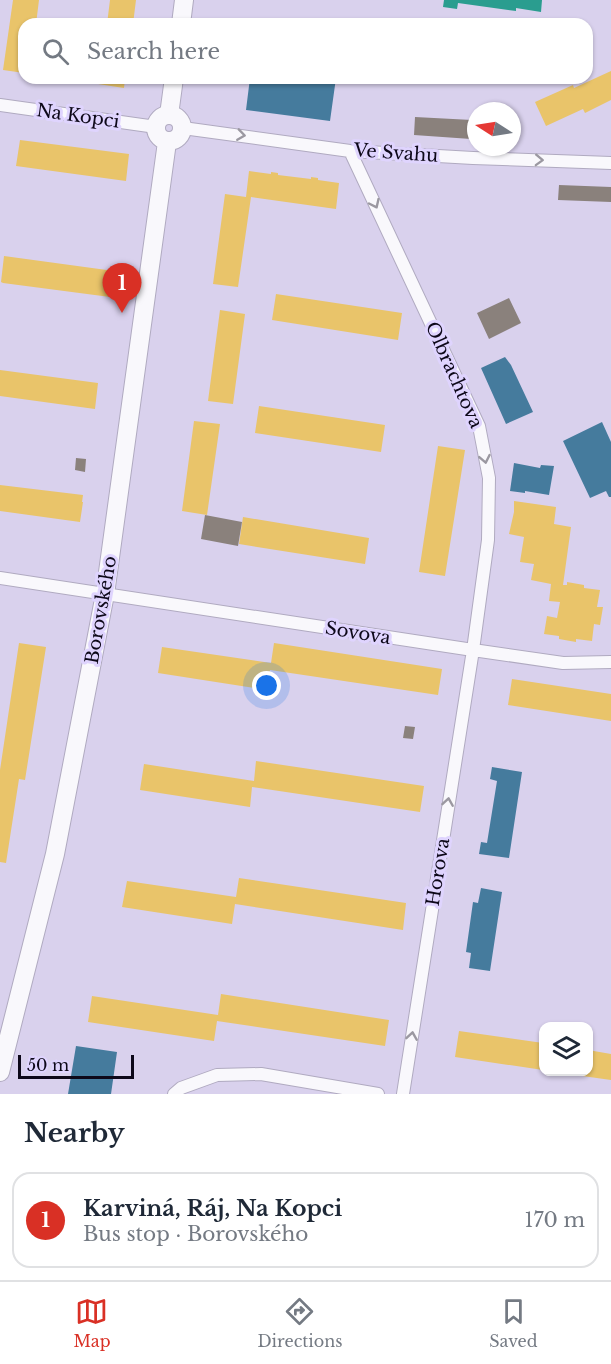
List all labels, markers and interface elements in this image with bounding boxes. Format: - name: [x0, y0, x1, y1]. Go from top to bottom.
- search box: [18, 18, 593, 84]
- icon: search: [39, 35, 72, 68]
- text: Search here: [87, 38, 220, 65]
- street label: Na Kopci: [35, 99, 121, 133]
- north arrow: [467, 102, 521, 156]
- one-way arrow: [236, 129, 245, 141]
- street label: Ve Svahu: [352, 139, 439, 167]
- one-way arrow: [535, 154, 544, 167]
- one-way arrow: [367, 197, 379, 208]
- pin: 1: [102, 264, 142, 313]
- street label: Olbrachtova: [421, 318, 487, 432]
- one-way arrow: [478, 453, 491, 463]
- street label: Borovského: [81, 554, 121, 666]
- street label: Sovova: [324, 617, 392, 649]
- your location: [252, 671, 281, 700]
- one-way arrow: [442, 797, 454, 807]
- street label: Horova: [422, 836, 454, 908]
- map controls: [539, 1022, 593, 1076]
- button: layers: [539, 1022, 593, 1076]
- one-way arrow: [405, 1032, 417, 1041]
- scale bar: [18, 1052, 134, 1080]
- text: 50 m: [27, 1055, 69, 1075]
- text: Nearby: [24, 1117, 125, 1149]
- text: Karviná, Ráj, Na Kopci: [83, 1195, 342, 1222]
- text: 1: [41, 1208, 50, 1232]
- text: 170 m: [525, 1208, 585, 1232]
- text: Bus stop · Borovského: [83, 1222, 308, 1246]
- tab: Map: [73, 1295, 111, 1351]
- tab: Directions: [257, 1295, 342, 1351]
- tab: Saved: [489, 1295, 538, 1351]

